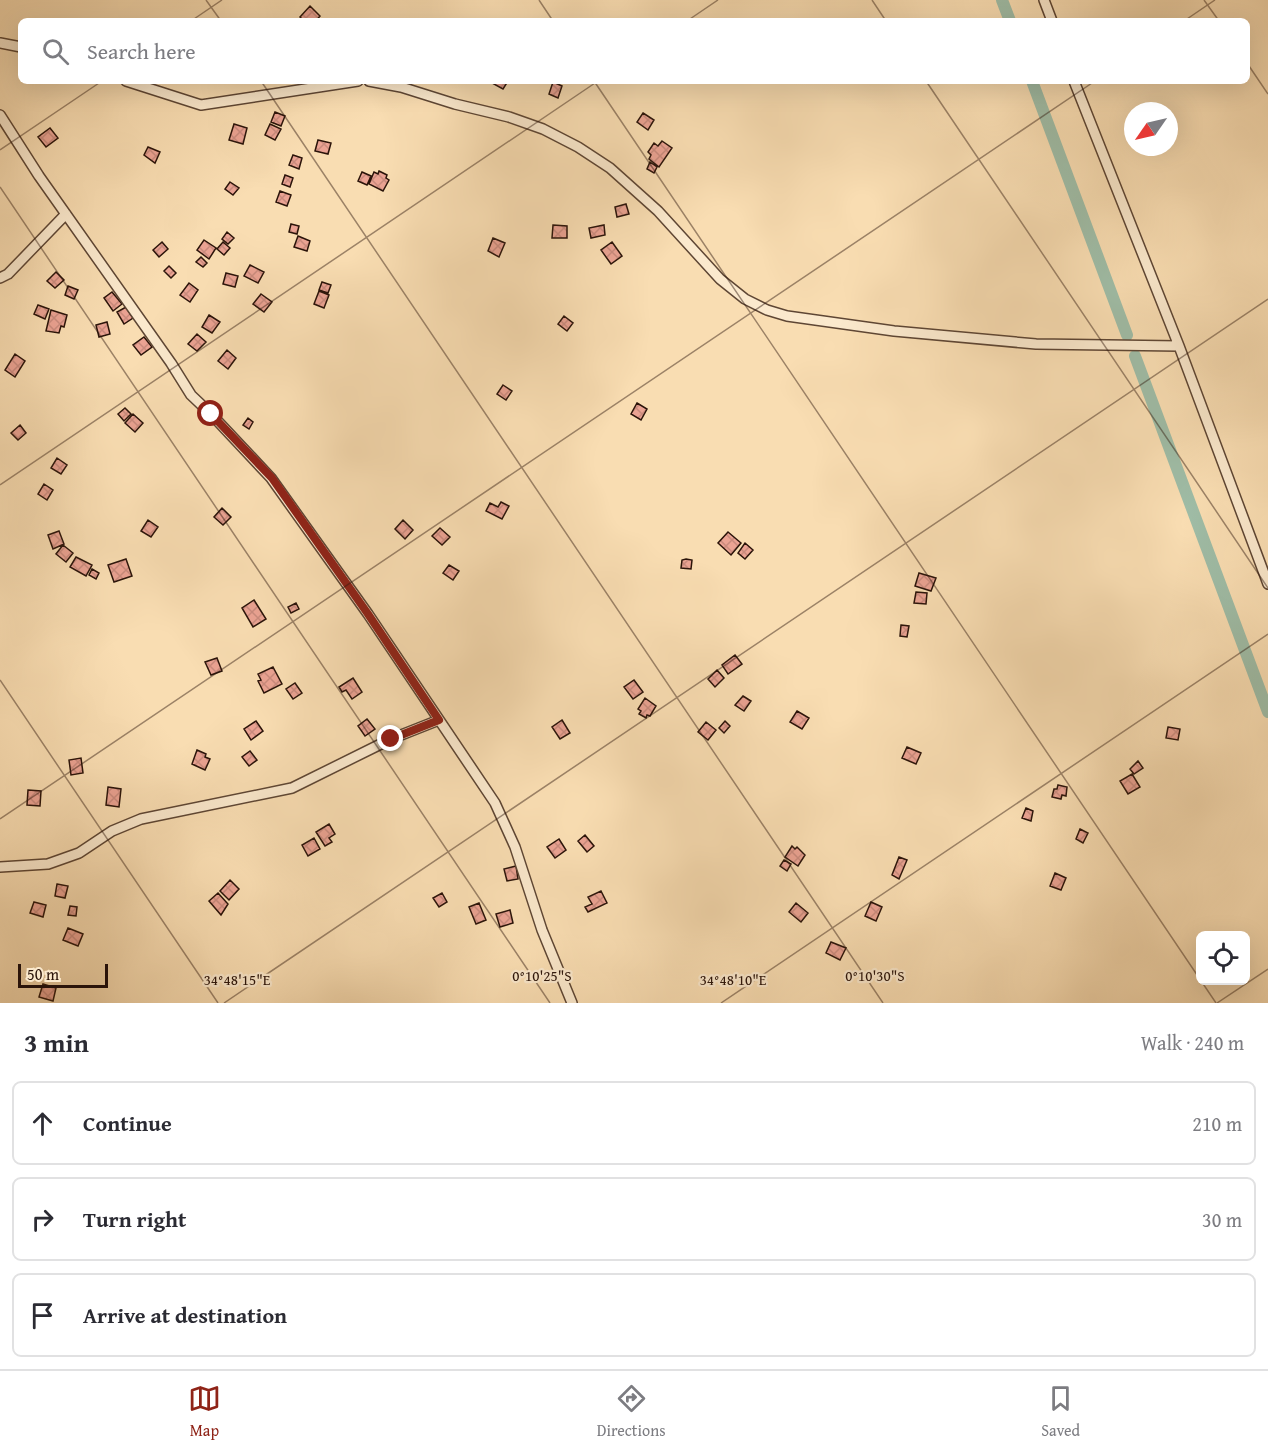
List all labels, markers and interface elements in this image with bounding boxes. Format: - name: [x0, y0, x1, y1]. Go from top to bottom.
- search box: [18, 18, 1250, 84]
- icon: search: [39, 35, 72, 68]
- text: Search here: [87, 35, 196, 67]
- north arrow: [1124, 102, 1178, 156]
- route start: [197, 400, 223, 426]
- route end: [377, 725, 403, 751]
- map controls: [1196, 931, 1250, 985]
- button: locate: [1196, 931, 1250, 985]
- scale bar: [18, 961, 108, 988]
- text: 50 m: [27, 962, 59, 986]
- text: 0°10'25"S: [512, 965, 572, 986]
- text: 0°10'30"S: [845, 965, 905, 986]
- text: 34°48'15"E: [204, 969, 271, 990]
- text: 34°48'10"E: [700, 969, 767, 990]
- text: 3 min: [24, 1023, 89, 1062]
- text: Walk · 240 m: [1141, 1028, 1244, 1057]
- icon: ahead: [26, 1107, 59, 1140]
- text: Continue: [83, 1107, 172, 1139]
- text: 210 m: [1192, 1109, 1242, 1138]
- icon: right: [26, 1203, 59, 1236]
- text: Turn right: [83, 1203, 186, 1235]
- text: 30 m: [1202, 1205, 1242, 1234]
- icon: arrive: [26, 1299, 59, 1332]
- text: Arrive at destination: [83, 1299, 287, 1331]
- tab: Map: [188, 1382, 221, 1442]
- tab: Directions: [597, 1382, 666, 1442]
- tab: Saved: [1041, 1382, 1080, 1442]

